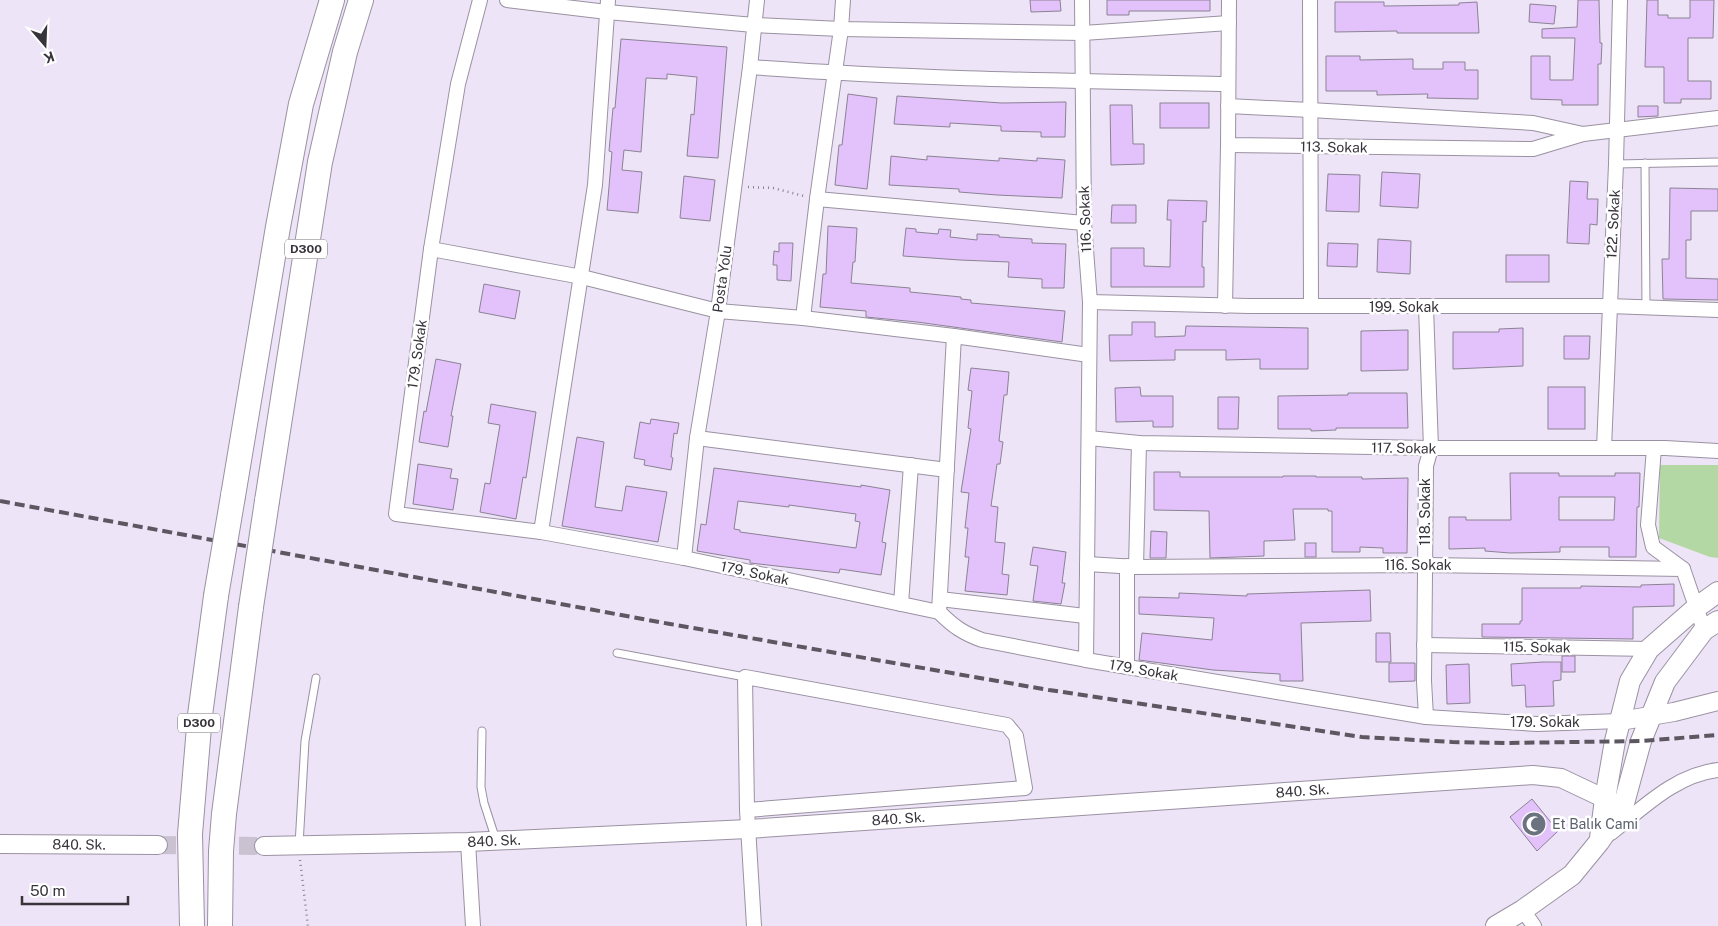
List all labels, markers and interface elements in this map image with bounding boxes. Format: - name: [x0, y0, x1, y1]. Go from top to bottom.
- north arrow: [20, 20, 70, 70]
- text: K: [42, 48, 57, 66]
- street label: 113. Sokak: [1300, 138, 1368, 156]
- street label: 116. Sokak: [1076, 185, 1094, 253]
- street label: 122. Sokak: [1603, 189, 1623, 259]
- road number: D300: [285, 240, 327, 258]
- street label: Posta Yolu: [709, 244, 735, 314]
- street label: 199. Sokak: [1369, 299, 1439, 315]
- street label: 179. Sokak: [404, 318, 430, 390]
- street label: 117. Sokak: [1371, 439, 1437, 457]
- street label: 118. Sokak: [1417, 478, 1433, 546]
- street label: 116. Sokak: [1384, 557, 1452, 573]
- street label: 179. Sokak: [719, 558, 791, 588]
- street label: 115. Sokak: [1503, 638, 1571, 656]
- street label: 179. Sokak: [1108, 656, 1180, 684]
- road number: D300: [178, 714, 220, 732]
- street label: 179. Sokak: [1510, 714, 1580, 730]
- street label: 840. Sk.: [1275, 781, 1329, 801]
- street label: 840. Sk.: [871, 809, 925, 828]
- mosque icon: Et Balık Cami: [1521, 811, 1547, 837]
- place label: Et Balık Cami: [1552, 816, 1638, 832]
- street label: 840. Sk.: [467, 832, 521, 850]
- street label: 840. Sk.: [52, 836, 106, 853]
- scale bar: [22, 874, 129, 906]
- text: 50 m: [30, 882, 65, 899]

